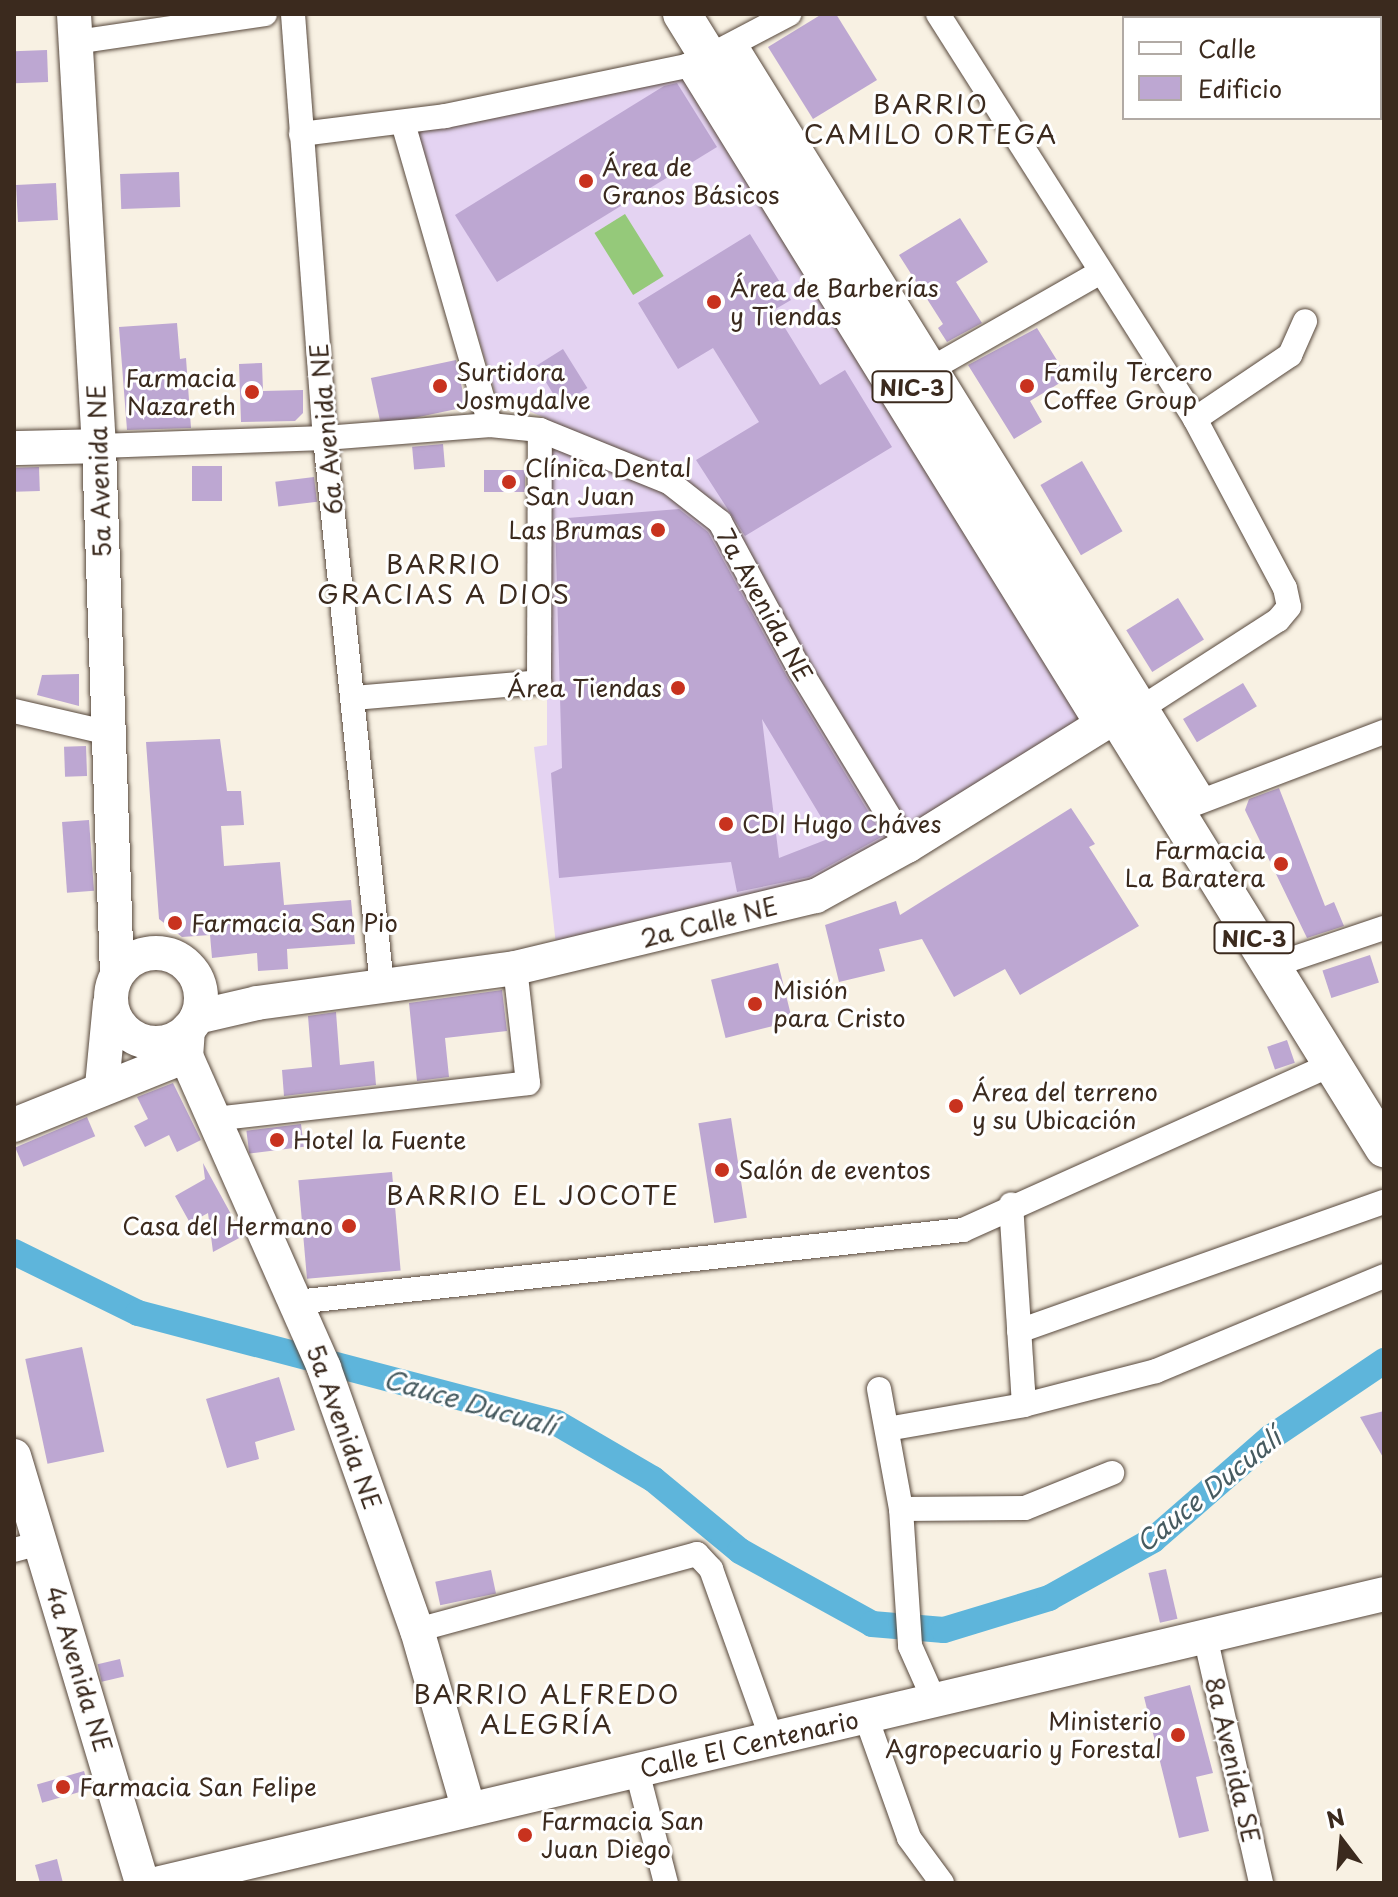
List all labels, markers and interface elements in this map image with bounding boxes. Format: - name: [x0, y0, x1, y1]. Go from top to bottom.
- legend: [1122, 16, 1382, 120]
- text: Calle: [1198, 30, 1256, 66]
- text: Edificio: [1198, 70, 1282, 106]
- district label: BARRIO CAMILO ORTEGA: [806, 88, 1056, 150]
- place label: Área de Granos Básicos: [602, 153, 780, 209]
- marker: Área de Granos Básicos: [577, 172, 595, 190]
- place label: Área de Barberías y Tiendas: [730, 274, 940, 330]
- marker: Área de Barberías y Tiendas: [705, 293, 723, 311]
- street label: 6a Avenida NE: [304, 342, 348, 516]
- place label: Surtidora Josmydalve: [456, 358, 591, 414]
- place label: Family Tercero Coffee Group: [1043, 358, 1213, 414]
- place label: Farmacia Nazareth: [125, 364, 236, 420]
- road number: NIC-3: [870, 369, 954, 405]
- marker: Surtidora Josmydalve: [431, 377, 449, 395]
- marker: Family Tercero Coffee Group: [1018, 377, 1036, 395]
- marker: Farmacia Nazareth: [243, 383, 261, 401]
- street label: 5a Avenida NE: [82, 385, 116, 557]
- place label: Clínica Dental San Juan: [525, 454, 691, 510]
- marker: Clínica Dental San Juan: [500, 473, 518, 491]
- place label: Las Brumas: [505, 516, 642, 544]
- marker: Las Brumas: [649, 521, 667, 539]
- street label: 7a Avenida NE: [712, 524, 818, 686]
- district label: BARRIO GRACIAS A DIOS: [317, 548, 571, 610]
- place label: Área Tiendas: [507, 674, 662, 702]
- marker: Área Tiendas: [669, 679, 687, 697]
- place label: CDI Hugo Cháves: [742, 810, 944, 838]
- marker: CDI Hugo Cháves: [717, 815, 735, 833]
- place label: Farmacia La Baratera: [1124, 836, 1265, 892]
- marker: Farmacia La Baratera: [1272, 855, 1290, 873]
- street label: 2a Calle NE: [638, 891, 780, 953]
- place label: Farmacia San Pio: [191, 909, 396, 937]
- marker: Farmacia San Pio: [166, 914, 184, 932]
- road number: NIC-3: [1212, 920, 1296, 956]
- place label: Misión para Cristo: [773, 976, 905, 1032]
- marker: Misión para Cristo: [744, 993, 766, 1015]
- place label: Área del terreno y su Ubicación: [972, 1078, 1162, 1134]
- marker: Área del terreno y su Ubicación: [947, 1097, 965, 1115]
- place label: Hotel la Fuente: [293, 1126, 468, 1154]
- marker: Hotel la Fuente: [268, 1131, 286, 1149]
- place label: Salón de eventos: [738, 1156, 933, 1184]
- marker: Salón de eventos: [713, 1161, 731, 1179]
- district label: BARRIO EL JOCOTE: [386, 1179, 680, 1211]
- place label: Casa del Hermano: [121, 1212, 333, 1240]
- marker: Casa del Hermano: [340, 1217, 358, 1235]
- street label: 5a Avenida NE: [301, 1342, 387, 1512]
- water label: Cauce Ducualí: [379, 1362, 561, 1442]
- water label: Cauce Ducualí: [1128, 1421, 1288, 1559]
- street label: 4a Avenida NE: [40, 1583, 118, 1755]
- street label: 8a Avenida SE: [1200, 1675, 1266, 1845]
- district label: BARRIO ALFREDO ALEGRÍA: [414, 1678, 680, 1740]
- street label: Calle El Centenario: [636, 1705, 862, 1783]
- place label: Ministerio Agropecuario y Forestal: [882, 1707, 1162, 1763]
- marker: Ministerio Agropecuario y Forestal: [1169, 1726, 1187, 1744]
- place label: Farmacia San Felipe: [79, 1773, 315, 1801]
- marker: Farmacia San Felipe: [54, 1778, 72, 1796]
- text: N: [1322, 1799, 1348, 1836]
- north arrow: [1302, 1801, 1382, 1881]
- place label: Farmacia San Juan Diego: [541, 1807, 704, 1863]
- marker: Farmacia San Juan Diego: [516, 1826, 534, 1844]

